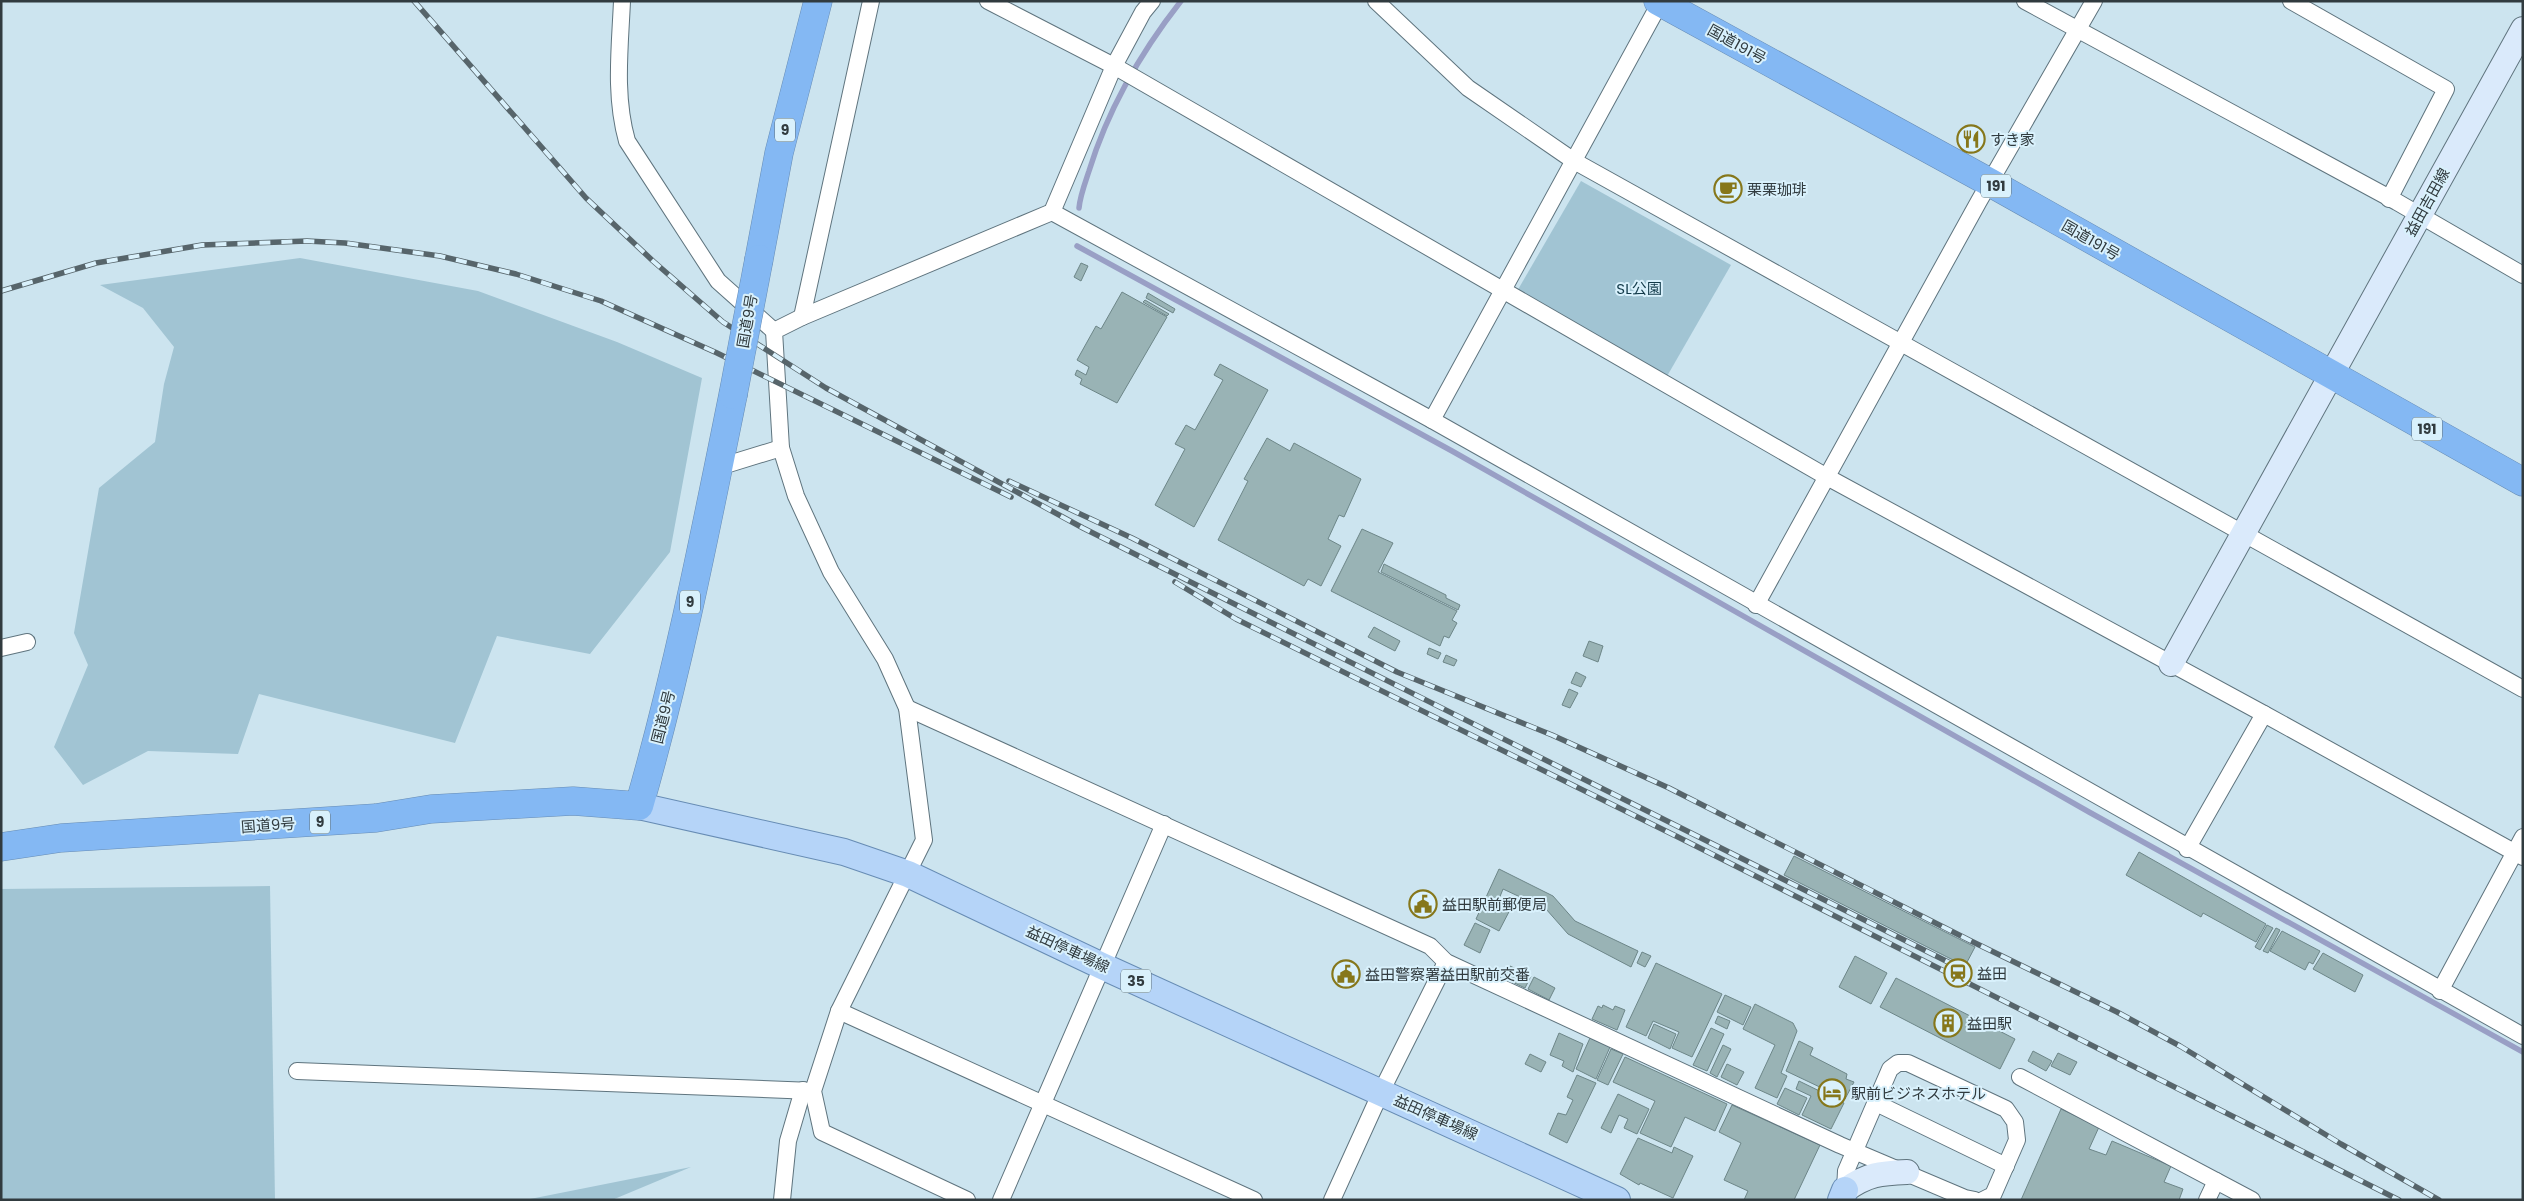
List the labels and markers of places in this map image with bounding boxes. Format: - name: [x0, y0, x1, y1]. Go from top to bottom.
- restaurant icon: すき家: [1956, 124, 1986, 154]
- place label: すき家: [1990, 129, 2035, 150]
- cafe icon: 栗栗珈琲: [1713, 174, 1743, 204]
- place label: 栗栗珈琲: [1747, 179, 1807, 200]
- public building icon: 益田駅前郵便局: [1408, 889, 1438, 919]
- place label: 益田駅前郵便局: [1442, 894, 1547, 915]
- station icon: 益田: [1943, 958, 1973, 988]
- public building icon: 益田警察署益田駅前交番: [1331, 959, 1361, 989]
- place label: 益田: [1977, 963, 2007, 984]
- place label: 益田警察署益田駅前交番: [1365, 964, 1530, 985]
- building icon: 益田駅: [1933, 1008, 1963, 1038]
- place label: 益田駅: [1967, 1013, 2012, 1034]
- hotel icon: 駅前ビジネスホテル: [1817, 1078, 1847, 1108]
- place label: 駅前ビジネスホテル: [1851, 1083, 1986, 1104]

